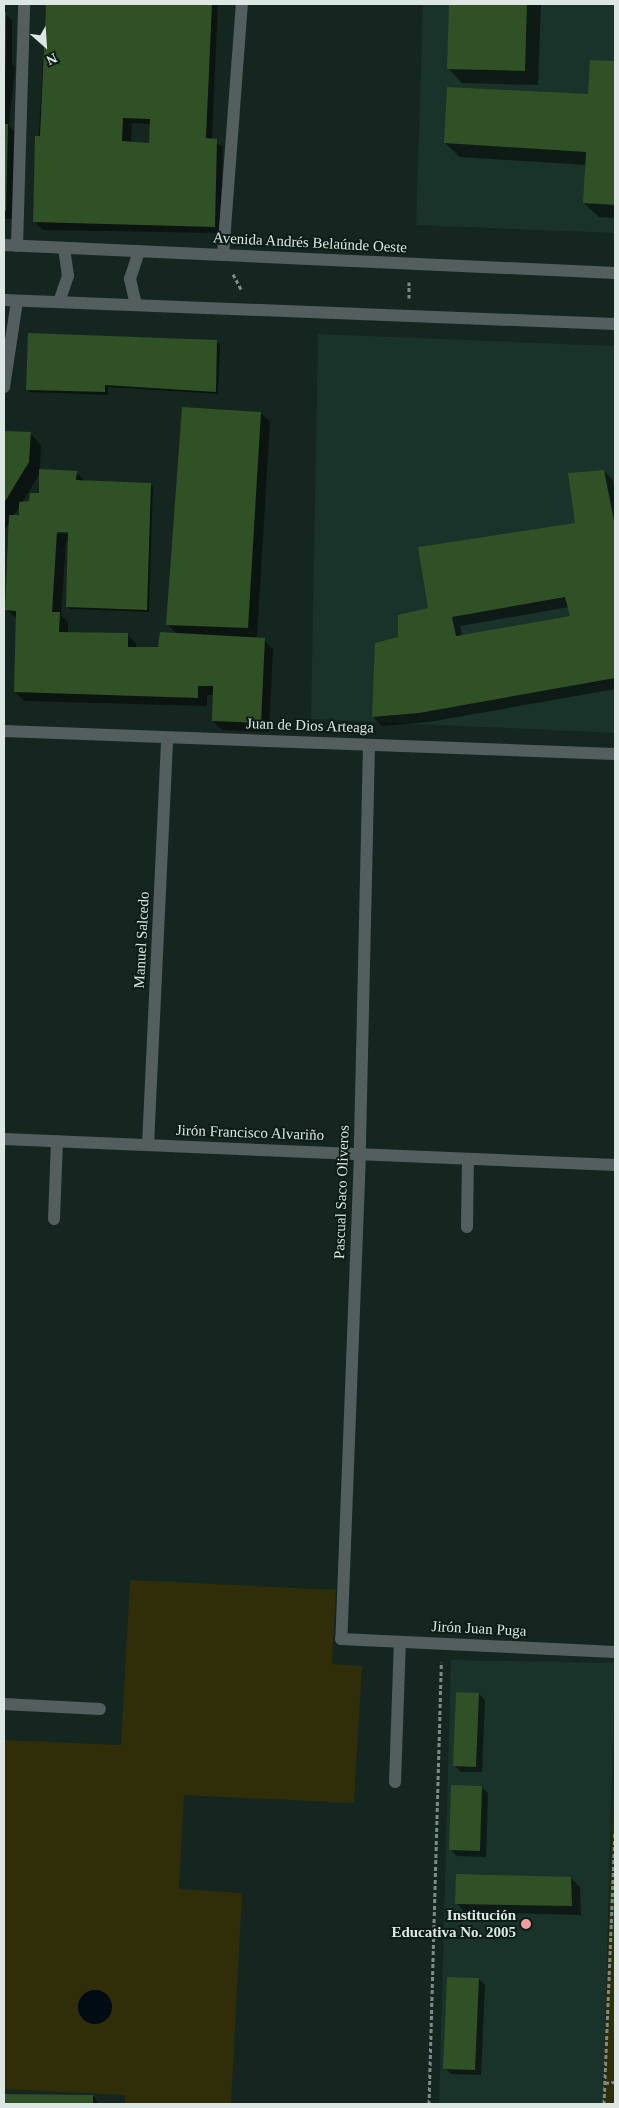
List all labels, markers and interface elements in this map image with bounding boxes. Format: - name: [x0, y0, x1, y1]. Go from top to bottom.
- north arrow: [20, 20, 70, 70]
- text: N: [44, 50, 60, 68]
- street label: Avenida Andrés Belaúnde Oeste: [212, 229, 408, 257]
- street label: Juan de Dios Arteaga: [245, 715, 375, 737]
- street label: Manuel Salcedo: [130, 891, 154, 989]
- street label: Jirón Francisco Alvariño: [175, 1121, 325, 1145]
- street label: Pascual Saco Oliveros: [331, 1125, 353, 1259]
- street label: Jirón Juan Puga: [431, 1618, 527, 1640]
- place label: Institución Educativa No. 2005: [391, 1906, 516, 1941]
- marker: Institución Educativa No. 2005: [520, 1918, 532, 1930]

